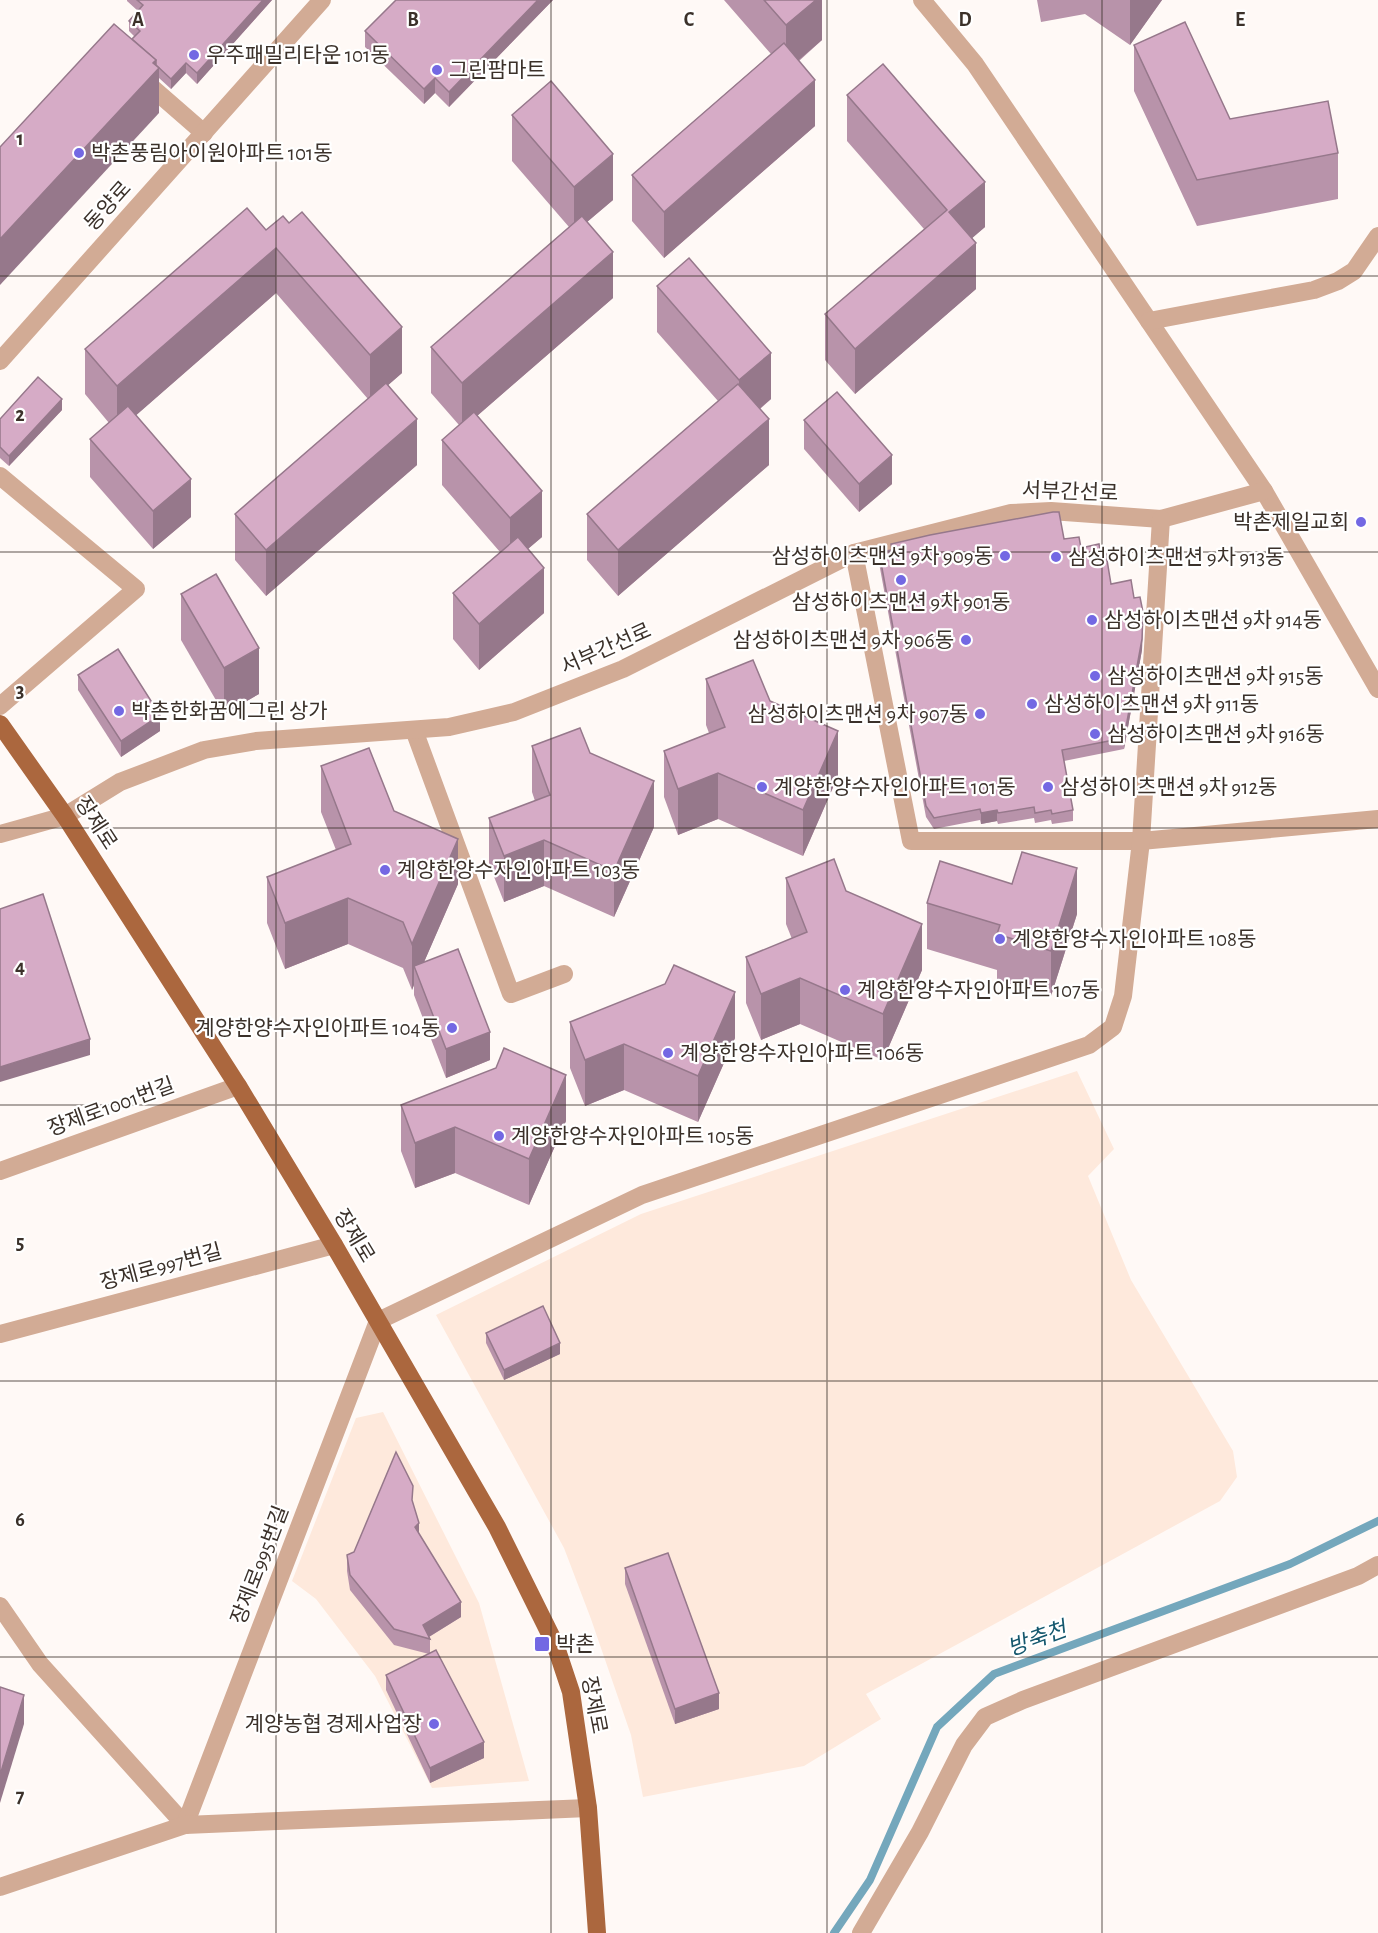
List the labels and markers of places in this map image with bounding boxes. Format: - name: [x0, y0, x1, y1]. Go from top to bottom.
- place label: 우주패밀리타운 101동: [206, 44, 390, 66]
- marker: 우주패밀리타운 101동: [187, 48, 201, 62]
- place label: 그린팜마트: [449, 59, 546, 81]
- marker: 그린팜마트: [430, 63, 444, 77]
- place label: 박촌풍림아이원아파트 101동: [91, 142, 333, 164]
- marker: 박촌풍림아이원아파트 101동: [72, 146, 86, 160]
- place label: 박촌제일교회: [1233, 511, 1349, 533]
- marker: 박촌제일교회: [1354, 515, 1368, 529]
- place label: 삼성하이츠맨션 9차 909동: [771, 545, 993, 567]
- place label: 삼성하이츠맨션 9차 913동: [1068, 546, 1284, 568]
- marker: 삼성하이츠맨션 9차 909동: [998, 549, 1012, 563]
- marker: 삼성하이츠맨션 9차 913동: [1049, 550, 1063, 564]
- marker: 삼성하이츠맨션 9차 901동: [894, 573, 908, 587]
- place label: 삼성하이츠맨션 9차 901동: [792, 591, 1010, 613]
- place label: 삼성하이츠맨션 9차 914동: [1104, 609, 1322, 631]
- marker: 삼성하이츠맨션 9차 914동: [1085, 613, 1099, 627]
- place label: 삼성하이츠맨션 9차 906동: [732, 629, 954, 651]
- marker: 삼성하이츠맨션 9차 906동: [959, 633, 973, 647]
- place label: 삼성하이츠맨션 9차 915동: [1107, 665, 1324, 687]
- marker: 삼성하이츠맨션 9차 915동: [1088, 669, 1102, 683]
- place label: 삼성하이츠맨션 9차 911동: [1044, 693, 1259, 715]
- marker: 삼성하이츠맨션 9차 911동: [1025, 697, 1039, 711]
- place label: 박촌한화꿈에그린 상가: [131, 700, 328, 722]
- place label: 삼성하이츠맨션 9차 907동: [748, 703, 968, 725]
- marker: 박촌한화꿈에그린 상가: [112, 704, 126, 718]
- marker: 삼성하이츠맨션 9차 907동: [973, 707, 987, 721]
- place label: 삼성하이츠맨션 9차 916동: [1107, 723, 1325, 745]
- marker: 삼성하이츠맨션 9차 916동: [1088, 727, 1102, 741]
- place label: 계양한양수자인아파트 101동: [774, 776, 1016, 798]
- place label: 삼성하이츠맨션 9차 912동: [1060, 776, 1277, 798]
- marker: 계양한양수자인아파트 101동: [755, 780, 769, 794]
- marker: 삼성하이츠맨션 9차 912동: [1041, 780, 1055, 794]
- place label: 계양한양수자인아파트 103동: [397, 859, 640, 881]
- marker: 계양한양수자인아파트 103동: [378, 863, 392, 877]
- place label: 계양한양수자인아파트 108동: [1012, 928, 1256, 950]
- marker: 계양한양수자인아파트 108동: [993, 932, 1007, 946]
- place label: 계양한양수자인아파트 107동: [857, 979, 1100, 1001]
- marker: 계양한양수자인아파트 107동: [838, 983, 852, 997]
- place label: 계양한양수자인아파트 104동: [196, 1017, 440, 1039]
- marker: 계양한양수자인아파트 104동: [445, 1021, 459, 1035]
- place label: 계양한양수자인아파트 106동: [680, 1042, 924, 1064]
- marker: 계양한양수자인아파트 106동: [661, 1046, 675, 1060]
- place label: 계양한양수자인아파트 105동: [511, 1125, 754, 1147]
- marker: 계양한양수자인아파트 105동: [492, 1129, 506, 1143]
- place label: 박촌: [556, 1633, 595, 1655]
- marker: 박촌: [533, 1635, 551, 1653]
- place label: 계양농협 경제사업장: [245, 1713, 422, 1735]
- marker: 계양농협 경제사업장: [427, 1717, 441, 1731]

